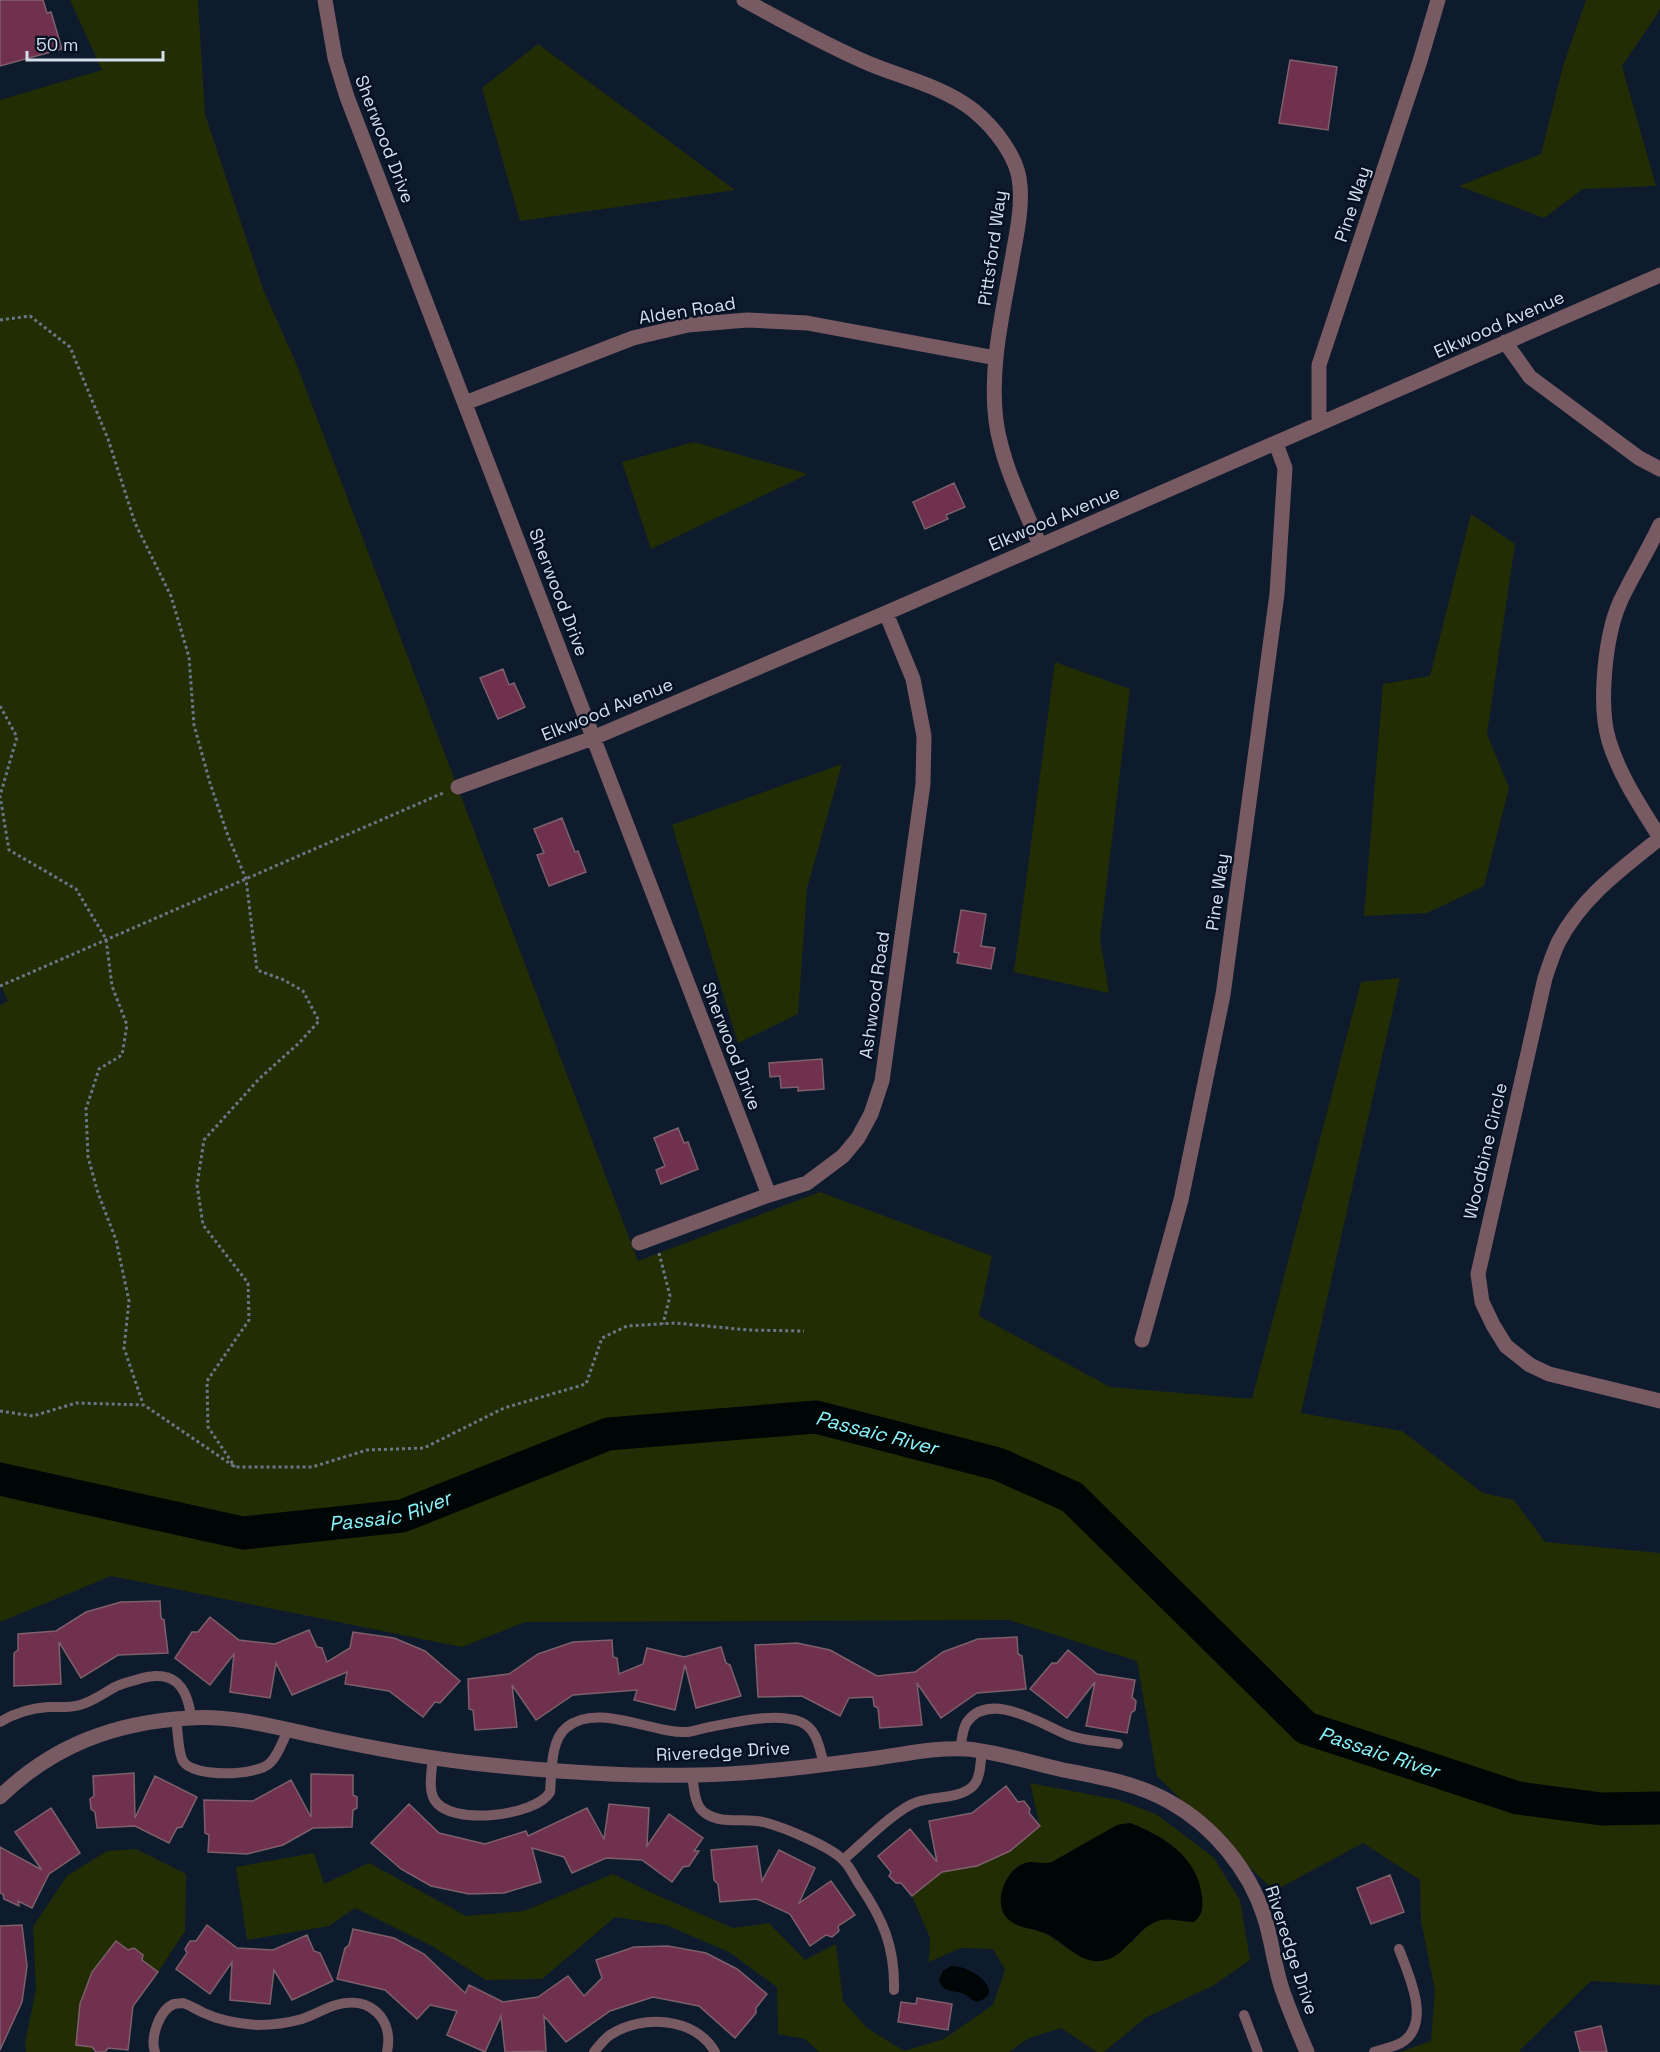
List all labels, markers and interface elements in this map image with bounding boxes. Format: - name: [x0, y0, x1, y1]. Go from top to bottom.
- scale bar: [27, 24, 164, 62]
- text: 50 m: [36, 33, 78, 56]
- street label: Sherwood Drive: [350, 72, 420, 206]
- street label: Pine Way: [1329, 163, 1375, 245]
- street label: Pittsford Way: [973, 189, 1011, 307]
- street label: Elkwood Avenue: [1430, 285, 1568, 363]
- street label: Alden Road: [637, 291, 737, 329]
- street label: Elkwood Avenue: [985, 480, 1123, 556]
- street label: Sherwood Drive: [524, 525, 594, 659]
- street label: Elkwood Avenue: [538, 672, 676, 746]
- street label: Pine Way: [1200, 852, 1234, 932]
- street label: Ashwood Road: [854, 930, 894, 1060]
- street label: Sherwood Drive: [697, 979, 767, 1113]
- street label: Woodbine Circle: [1458, 1080, 1512, 1222]
- water label: Passaic River: [813, 1404, 943, 1462]
- water label: Passaic River: [328, 1484, 457, 1537]
- water label: Passaic River: [1316, 1720, 1445, 1785]
- street label: Riveredge Drive: [655, 1736, 791, 1766]
- street label: Riveredge Drive: [1260, 1883, 1324, 2017]

